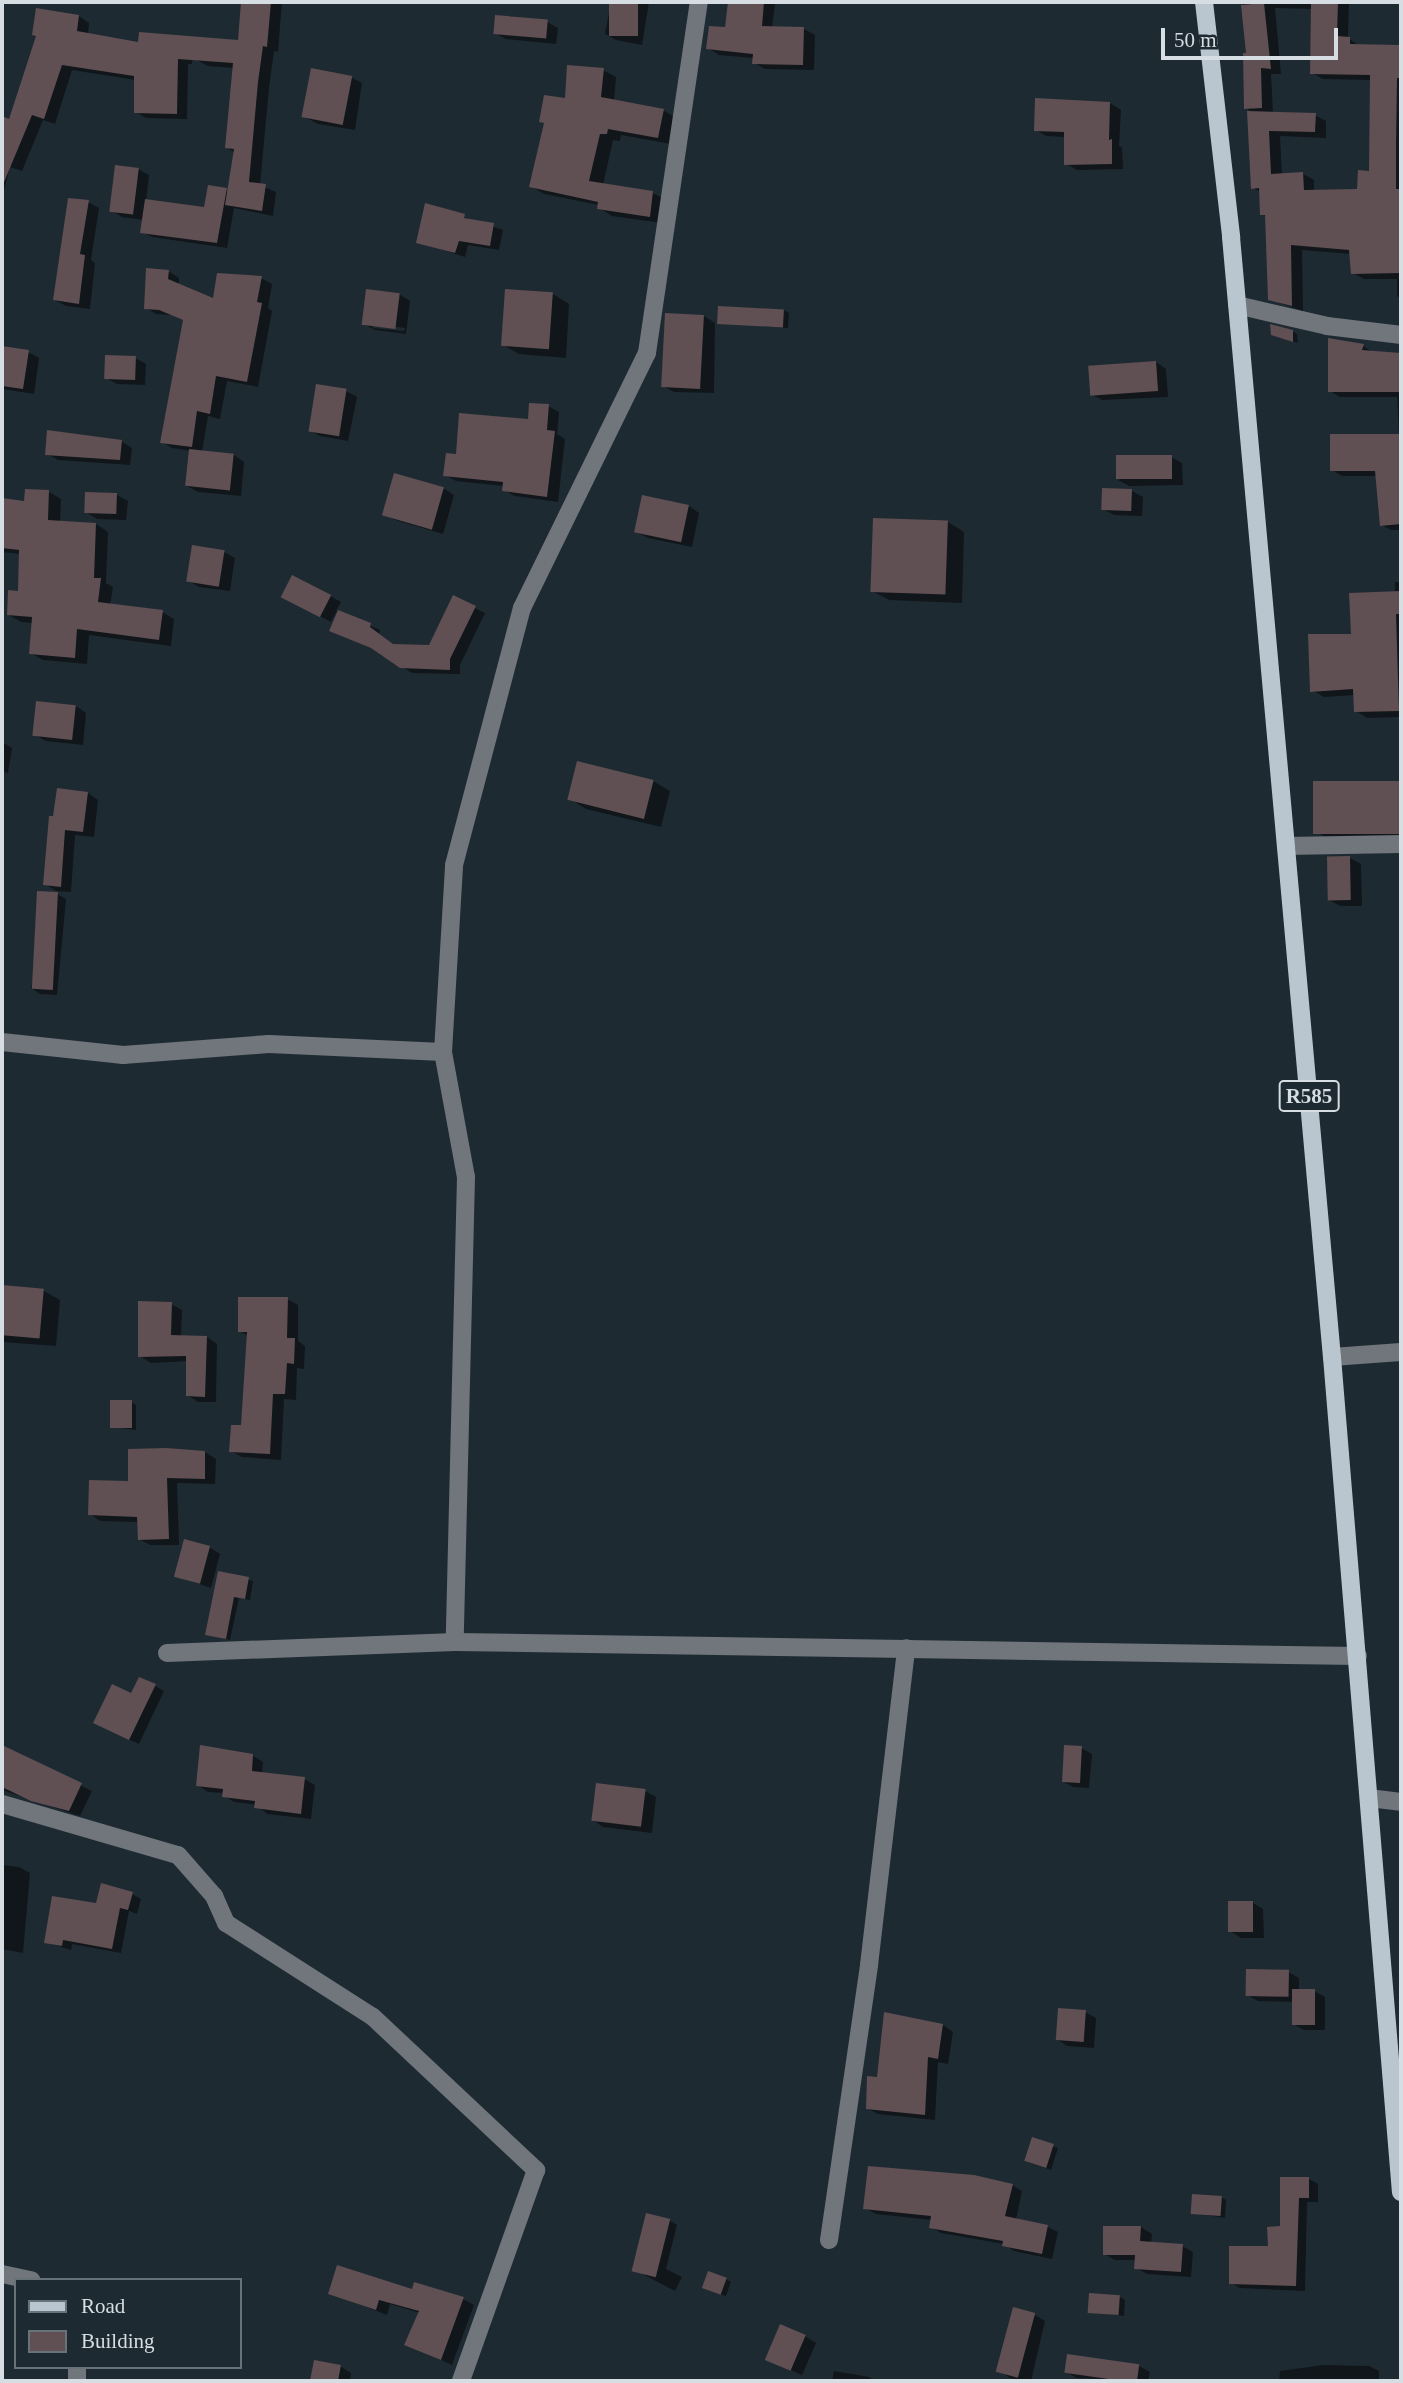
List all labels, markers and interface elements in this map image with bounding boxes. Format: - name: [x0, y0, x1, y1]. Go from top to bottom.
- scale bar: [1165, 14, 1342, 58]
- text: 50 m: [1174, 28, 1217, 52]
- road number: R585: [1278, 1078, 1340, 1114]
- legend: [14, 2278, 242, 2369]
- text: Road: [81, 2294, 125, 2318]
- text: Building: [81, 2329, 155, 2353]

